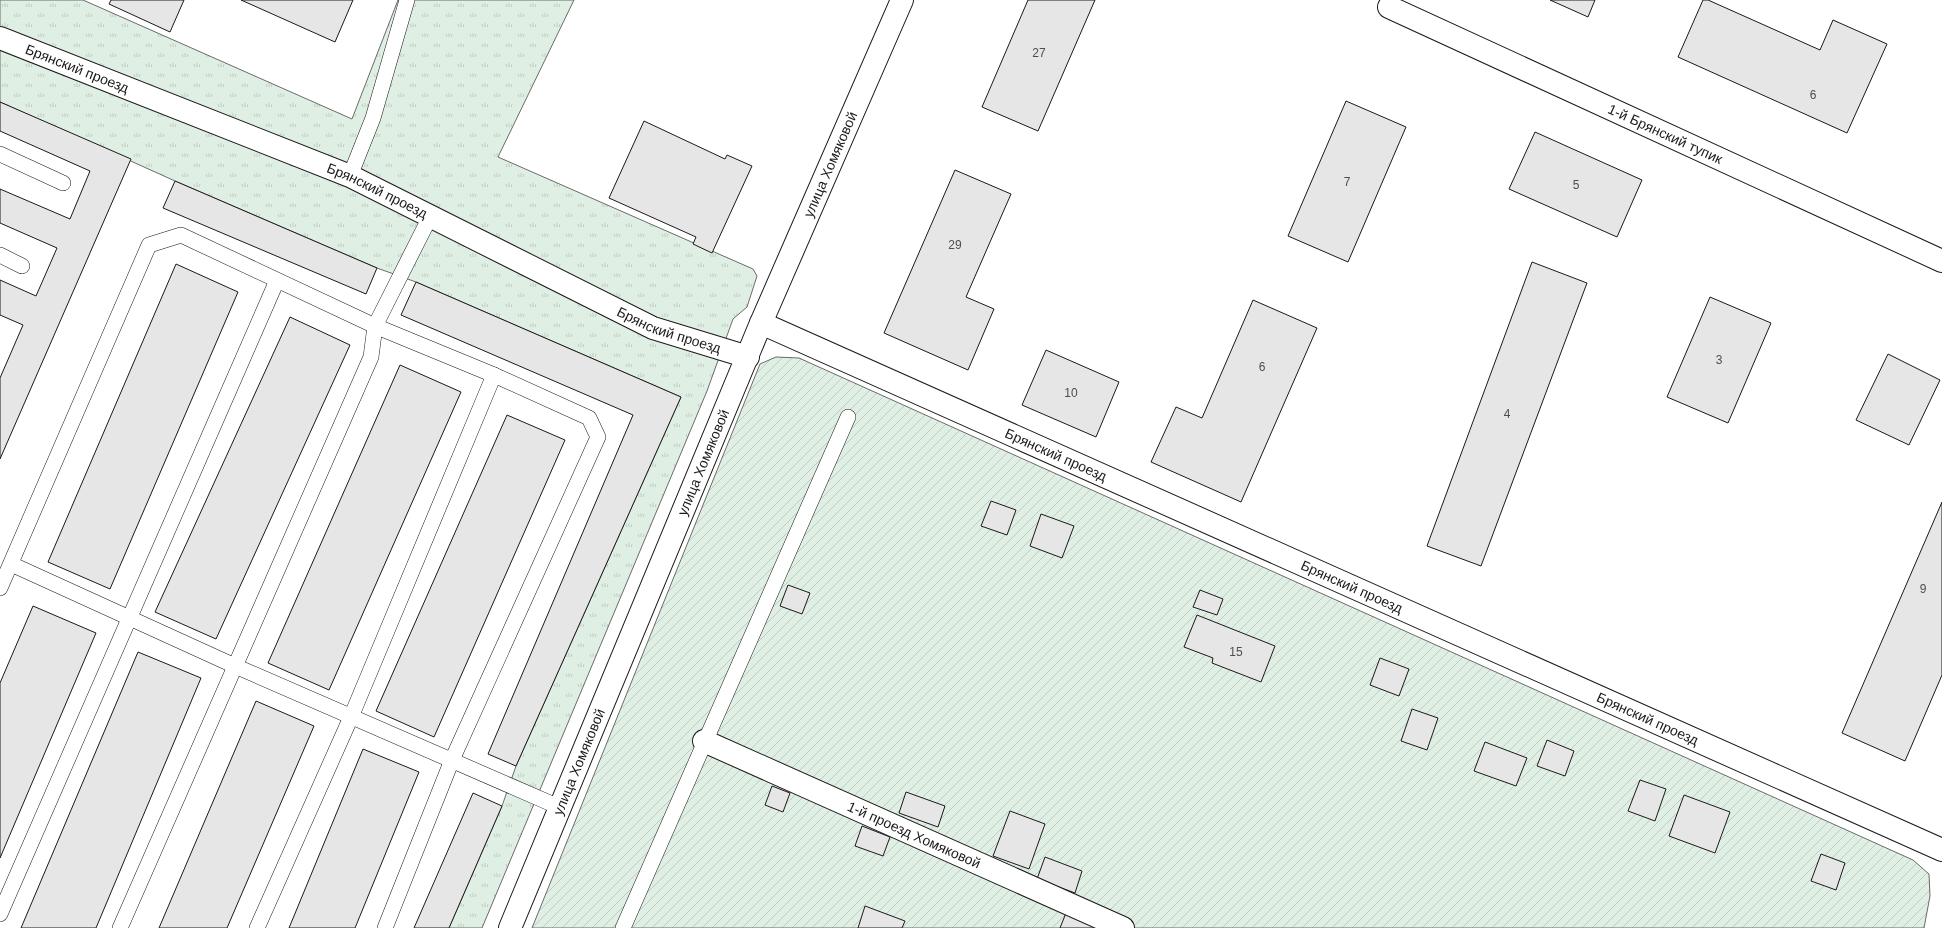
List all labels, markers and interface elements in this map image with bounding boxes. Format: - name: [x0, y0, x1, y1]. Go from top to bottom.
- street label: Брянский проезд: [23, 41, 131, 96]
- house number: 27: [1032, 46, 1046, 60]
- house number: 6: [1810, 88, 1817, 102]
- street label: 1-й Брянский тупик: [1606, 101, 1726, 167]
- street label: улица Хомяковой: [800, 109, 860, 220]
- street label: Брянский проезд: [325, 160, 430, 222]
- house number: 7: [1344, 175, 1351, 189]
- house number: 5: [1573, 178, 1580, 192]
- house number: 29: [948, 238, 962, 252]
- street label: Брянский проезд: [614, 303, 723, 356]
- house number: 3: [1716, 353, 1723, 367]
- house number: 6: [1259, 360, 1266, 374]
- house number: 10: [1064, 386, 1078, 400]
- street label: улица Хомяковой: [674, 407, 732, 518]
- house number: 4: [1504, 407, 1511, 421]
- street label: Брянский проезд: [1003, 425, 1109, 484]
- street label: Брянский проезд: [1298, 557, 1405, 616]
- house number: 9: [1920, 582, 1927, 596]
- house number: 15: [1229, 645, 1243, 659]
- street label: Брянский проезд: [1594, 689, 1701, 748]
- street label: улица Хомяковой: [550, 706, 608, 817]
- street label: 1-й проезд Хомяковой: [845, 798, 983, 871]

